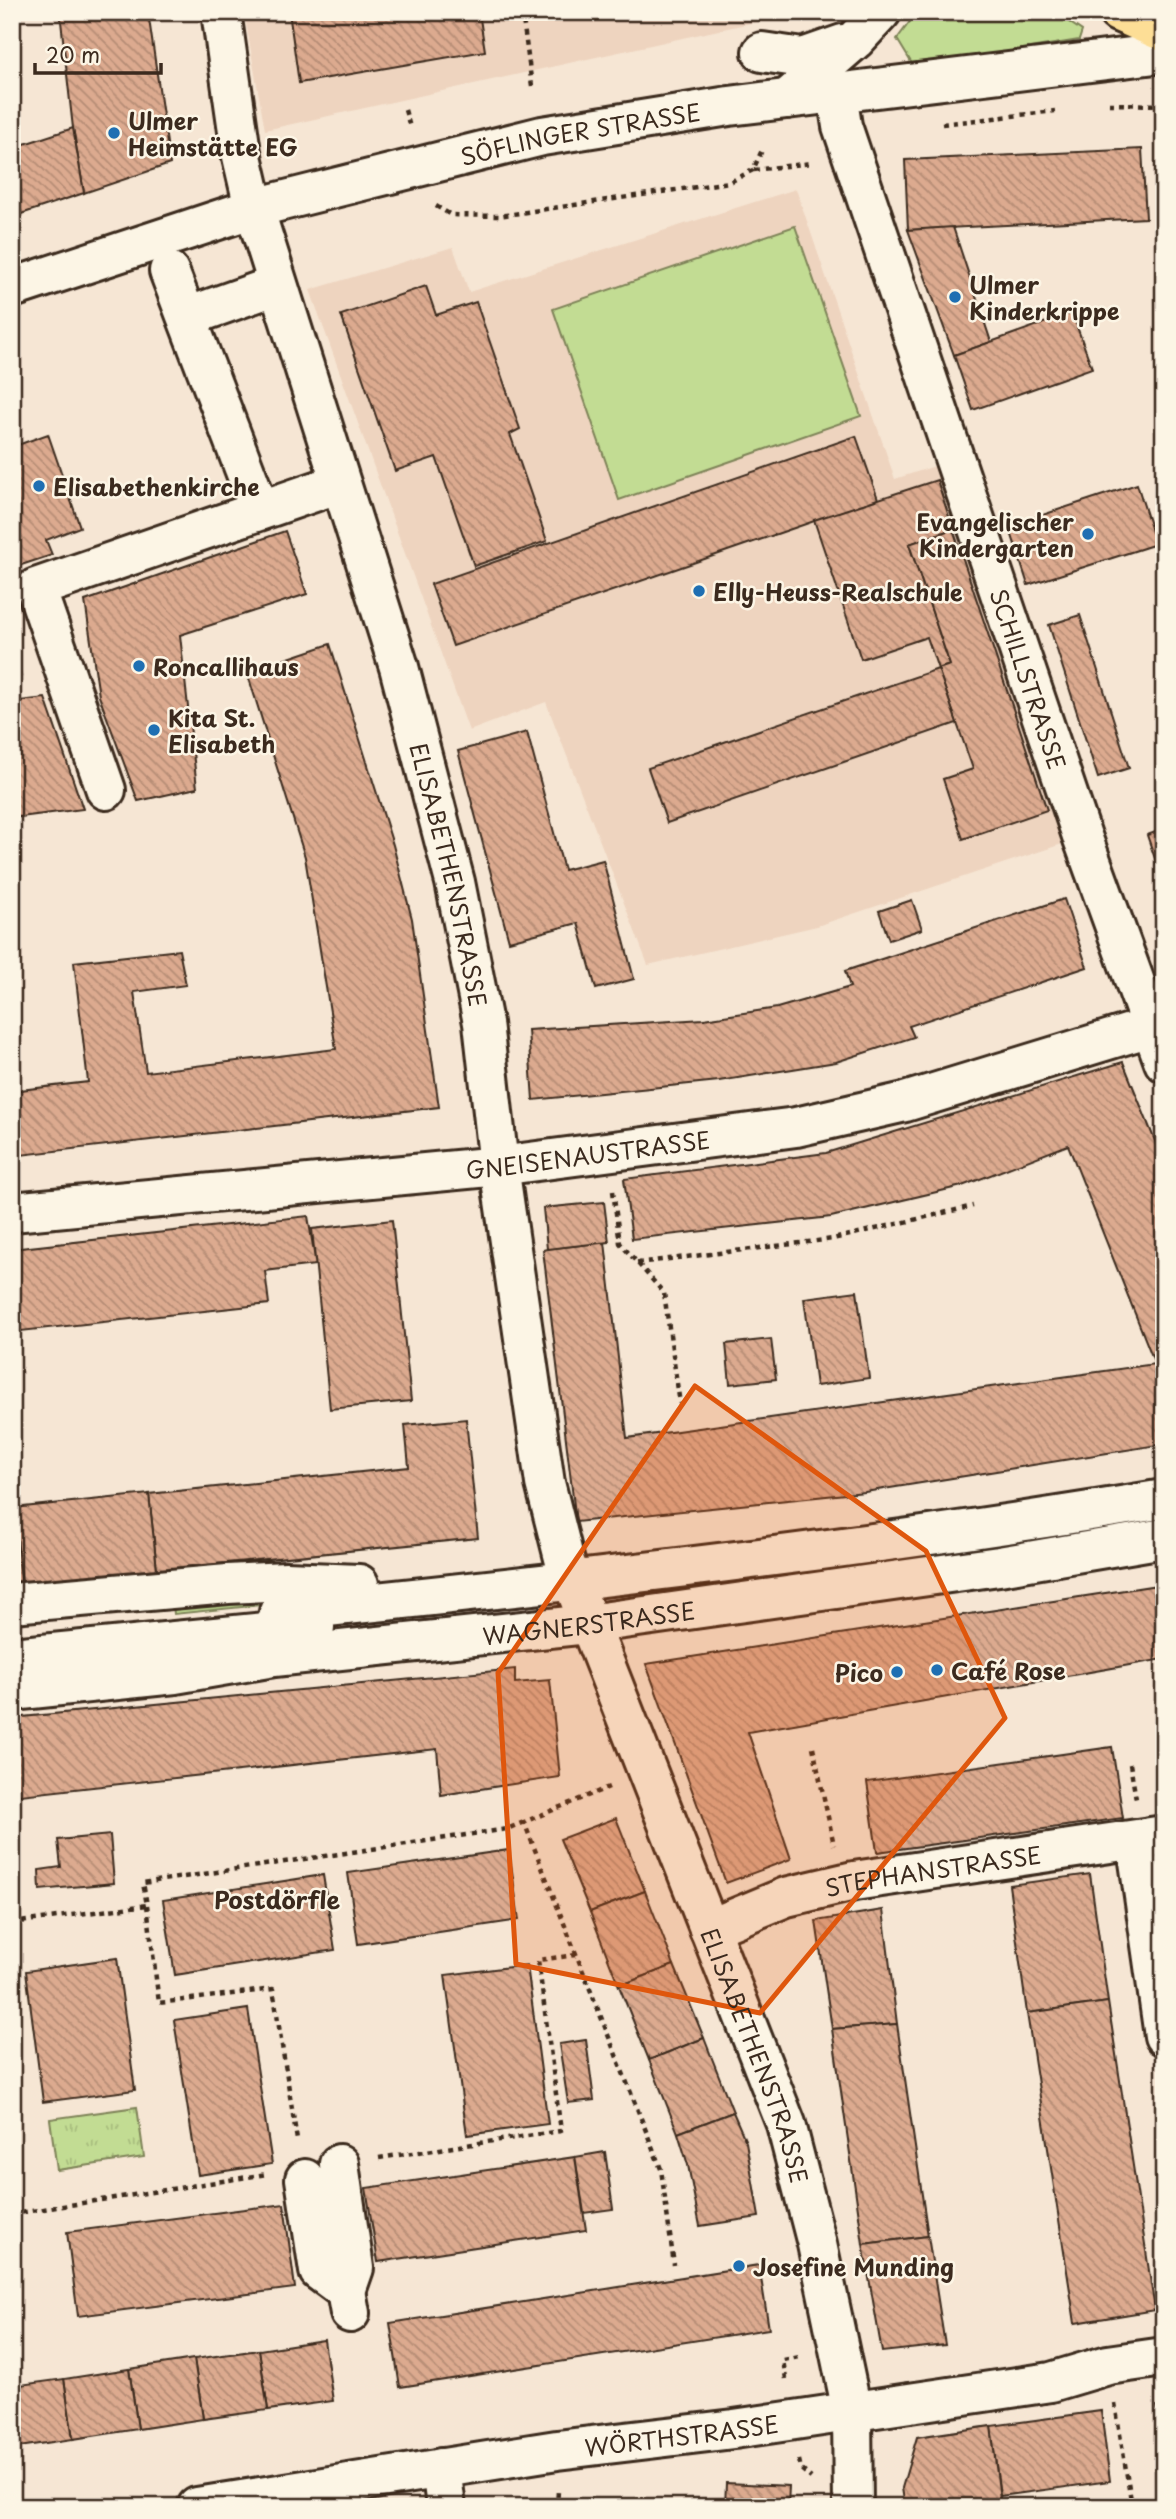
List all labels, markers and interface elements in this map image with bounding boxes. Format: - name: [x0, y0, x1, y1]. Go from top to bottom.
- scale bar: [35, 32, 161, 76]
- text: 20 m: [46, 38, 100, 70]
- street label: SÖFLINGER STRASSE: [456, 93, 703, 173]
- place label: Ulmer Heimstätte EG: [128, 103, 298, 164]
- marker: Ulmer Heimstätte EG: [106, 125, 122, 141]
- place label: Ulmer Kinderkrippe: [969, 267, 1120, 328]
- marker: Ulmer Kinderkrippe: [947, 289, 963, 305]
- place label: Elisabethenkirche: [53, 469, 260, 504]
- marker: Elisabethenkirche: [31, 478, 47, 494]
- place label: Evangelischer Kindergarten: [916, 504, 1074, 565]
- marker: Evangelischer Kindergarten: [1080, 526, 1096, 542]
- place label: Elly-Heuss-Realschule: [713, 574, 963, 609]
- marker: Elly-Heuss-Realschule: [691, 583, 707, 599]
- street label: SCHILLSTRASSE: [982, 584, 1076, 774]
- place label: Roncallihaus: [153, 649, 299, 684]
- marker: Roncallihaus: [131, 658, 147, 674]
- place label: Kita St. Elisabeth: [168, 700, 275, 761]
- marker: Kita St. Elisabeth: [146, 722, 162, 738]
- street label: ELISABETHENSTRASSE: [402, 739, 497, 1010]
- street label: GNEISENAUSTRASSE: [464, 1121, 712, 1187]
- street label: WAGNERSTRASSE: [481, 1592, 697, 1652]
- place label: Café Rose: [951, 1653, 1066, 1688]
- place label: Pico: [835, 1655, 883, 1690]
- marker: Café Rose: [929, 1662, 945, 1678]
- marker: Pico: [889, 1664, 905, 1680]
- street label: STEPHANSTRASSE: [821, 1836, 1044, 1905]
- district label: Postdörfle: [214, 1881, 340, 1917]
- street label: ELISABETHENSTRASSE: [693, 1922, 818, 2187]
- place label: Josefine Munding: [753, 2249, 954, 2284]
- marker: Josefine Munding: [731, 2258, 747, 2274]
- street label: WÖRTHSTRASSE: [583, 2405, 781, 2464]

